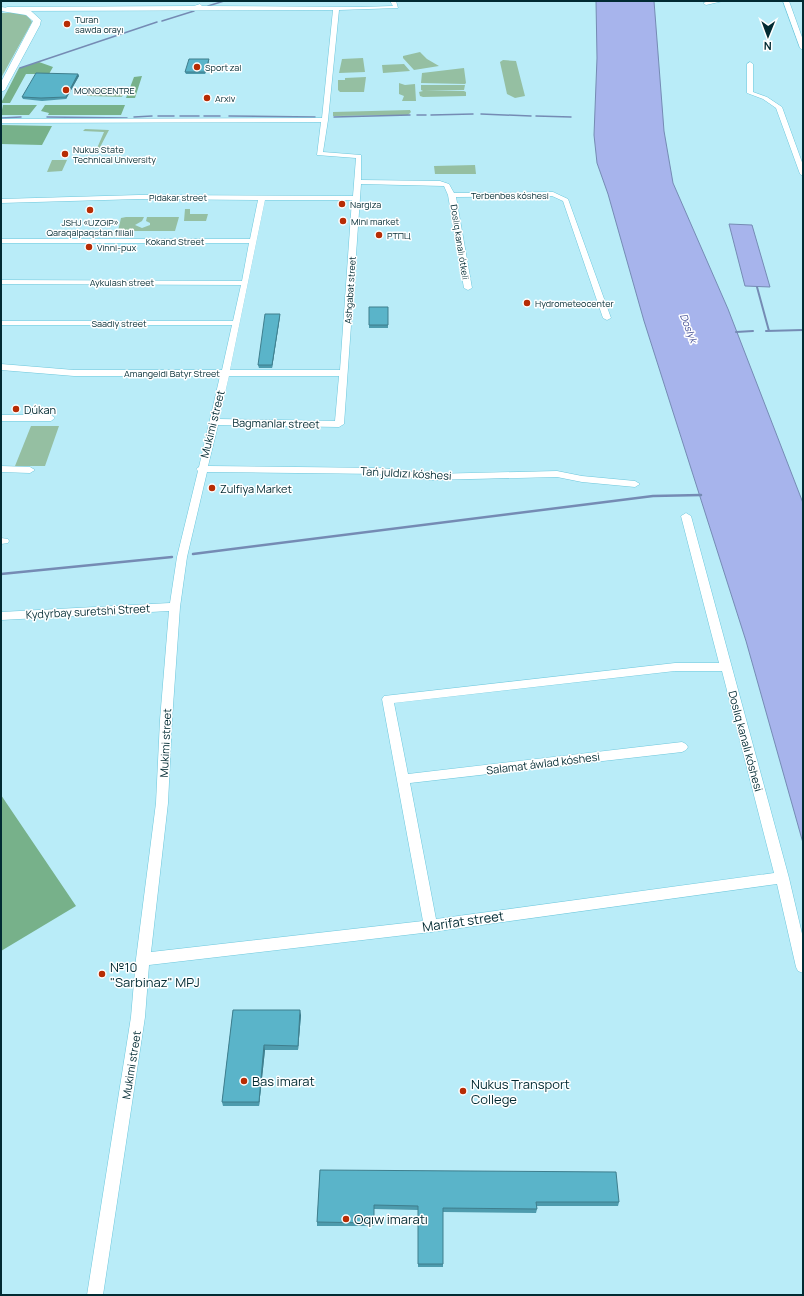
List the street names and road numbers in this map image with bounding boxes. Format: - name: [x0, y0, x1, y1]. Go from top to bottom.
- street label: Terbenbes kóshesi: [471, 189, 549, 202]
- street label: Pidakar street: [149, 191, 207, 204]
- street label: Doslıq kanalı ótkeli: [448, 203, 472, 281]
- street label: Kokand Street: [146, 235, 205, 248]
- street label: Ashgabat street: [341, 256, 359, 324]
- street label: Aykulash street: [90, 276, 155, 289]
- street label: Saadiy street: [91, 317, 147, 330]
- street label: Amangeldi Batyr Street: [124, 367, 220, 380]
- street label: Mukimi street: [196, 389, 228, 459]
- street label: Bagmanlar street: [232, 415, 320, 431]
- street label: Tań juldızı kóshesi: [360, 463, 452, 483]
- street label: Kydyrbay suretshi Street: [25, 600, 151, 622]
- street label: Doslıq kanalı kóshesi: [725, 689, 767, 793]
- street label: Mukimi street: [156, 708, 174, 778]
- street label: Salamat áwlad kóshesi: [485, 749, 601, 777]
- street label: Marifat street: [421, 906, 505, 936]
- street label: Mukimi street: [118, 1030, 144, 1100]

